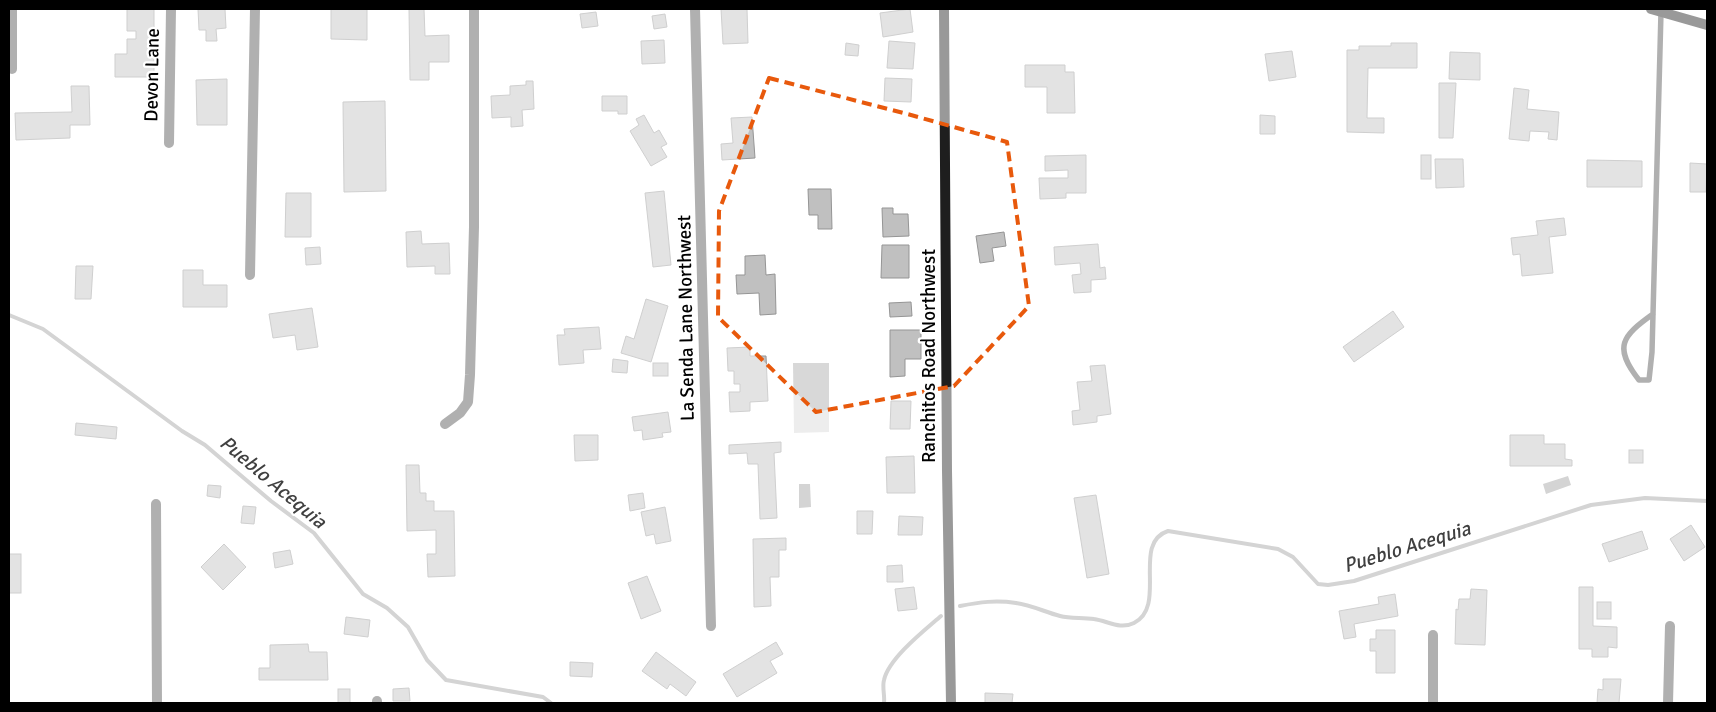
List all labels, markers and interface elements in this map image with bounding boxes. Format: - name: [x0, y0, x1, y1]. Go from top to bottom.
- street label: Devon Lane: [139, 28, 165, 122]
- street label: La Senda Lane Northwest: [672, 214, 700, 421]
- street label: Ranchitos Road Northwest: [917, 249, 941, 463]
- water label: Pueblo Acequia: [215, 430, 332, 534]
- water label: Pueblo Acequia: [1341, 516, 1474, 578]

